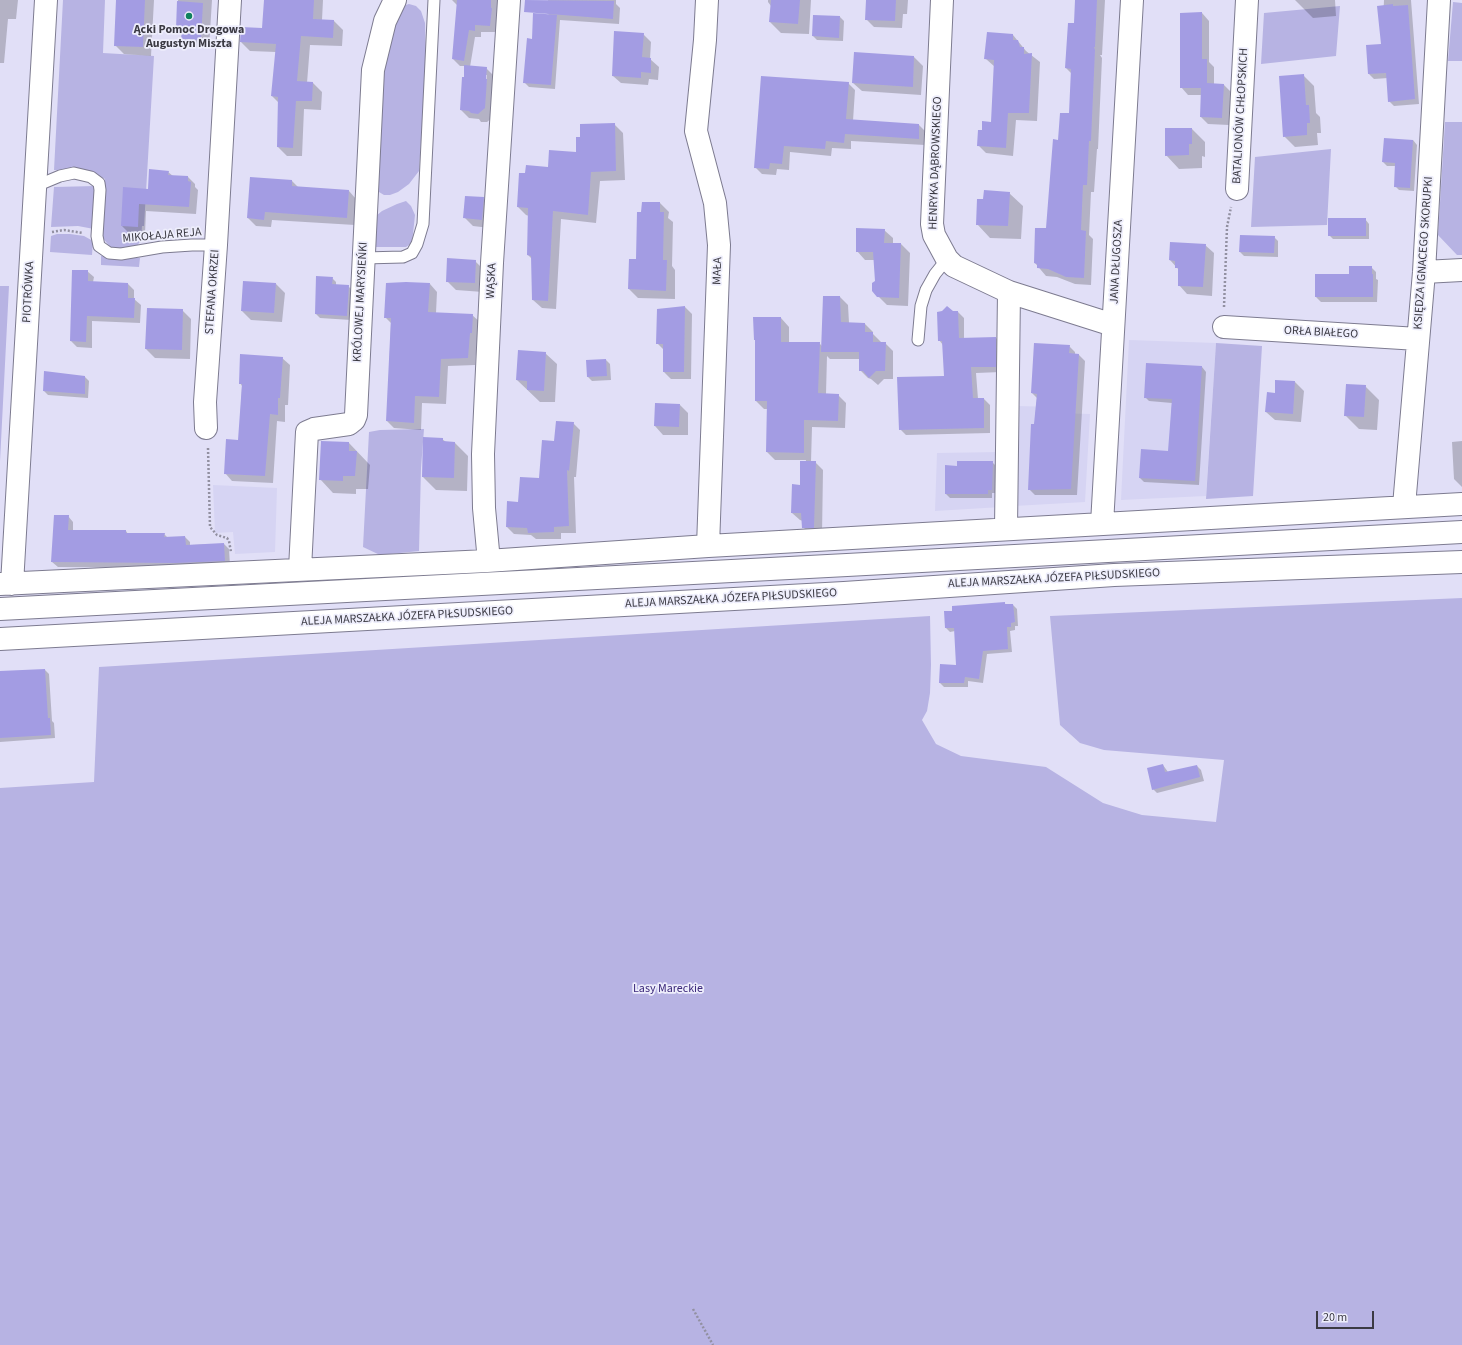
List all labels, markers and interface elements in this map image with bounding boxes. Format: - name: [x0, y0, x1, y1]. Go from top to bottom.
- marker: Ącki Pomoc Drogowa Augustyn Miszta: [184, 11, 194, 21]
- place label: Ącki Pomoc Drogowa Augustyn Miszta: [134, 23, 244, 51]
- street label: BATALIONÓW CHŁOPSKICH: [1230, 48, 1252, 184]
- street label: HENRYKA DĄBROWSKIEGO: [926, 96, 946, 230]
- street label: KSIĘDZA IGNACEGO SKORUPKI: [1411, 176, 1437, 330]
- street label: JANA DŁUGOSZA: [1108, 219, 1126, 305]
- street label: MIKOŁAJA REJA: [122, 225, 202, 247]
- street label: KRÓLOWEJ MARYSIEŃKI: [351, 242, 371, 362]
- street label: STEFANA OKRZEI: [203, 249, 223, 335]
- street label: MAŁA: [710, 257, 726, 285]
- street label: PIOTRÓWKA: [20, 261, 38, 323]
- street label: WĄSKA: [484, 263, 500, 299]
- street label: ORŁA BIAŁEGO: [1284, 324, 1358, 342]
- street label: ALEJA MARSZAŁKA JÓZEFA PIŁSUDSKIEGO: [948, 566, 1160, 592]
- street label: ALEJA MARSZAŁKA JÓZEFA PIŁSUDSKIEGO: [625, 586, 837, 612]
- street label: ALEJA MARSZAŁKA JÓZEFA PIŁSUDSKIEGO: [301, 604, 513, 630]
- park label: Lasy Mareckie: [633, 982, 703, 996]
- scale bar: [1318, 1303, 1376, 1329]
- text: 20 m: [1323, 1309, 1347, 1326]

